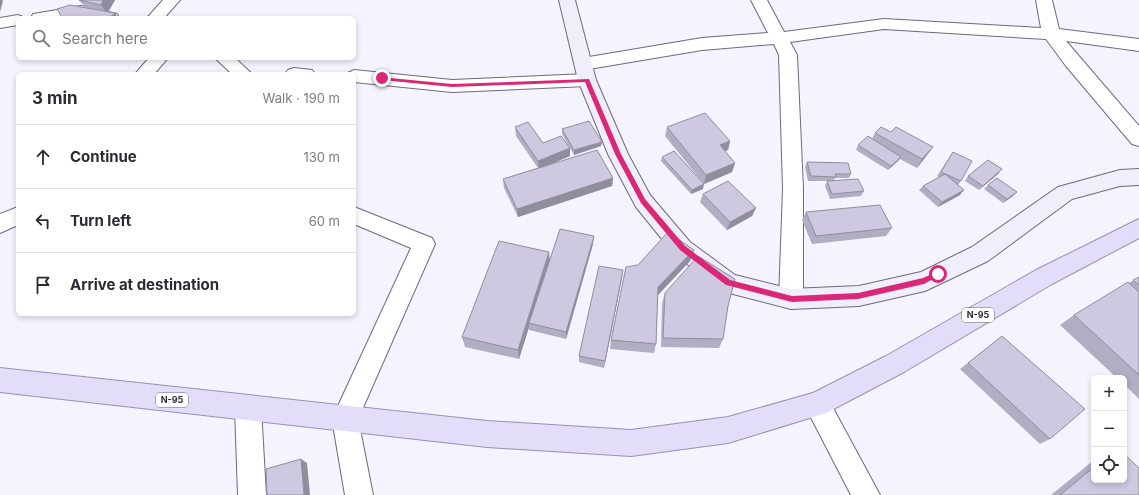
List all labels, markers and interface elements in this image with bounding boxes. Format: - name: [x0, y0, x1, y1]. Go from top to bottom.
- search box: [16, 16, 356, 60]
- icon: search: [30, 27, 52, 49]
- text: Search here: [62, 29, 148, 48]
- route end: [373, 69, 391, 87]
- text: 3 min: [32, 88, 78, 108]
- text: Walk · 190 m: [263, 90, 340, 106]
- icon: ahead: [32, 146, 54, 168]
- text: Continue: [70, 147, 137, 166]
- text: 130 m: [303, 149, 340, 165]
- icon: left: [32, 210, 54, 232]
- text: Turn left: [70, 211, 131, 230]
- text: 60 m: [309, 213, 340, 229]
- route start: [929, 265, 947, 283]
- icon: arrive: [32, 274, 54, 296]
- text: Arrive at destination: [70, 275, 219, 294]
- road number: N-95: [962, 308, 994, 322]
- map controls: [1091, 375, 1127, 483]
- button: +: [1091, 375, 1127, 411]
- road number: N-95: [156, 393, 188, 407]
- button: −: [1091, 411, 1127, 447]
- button: locate: [1091, 447, 1127, 483]

